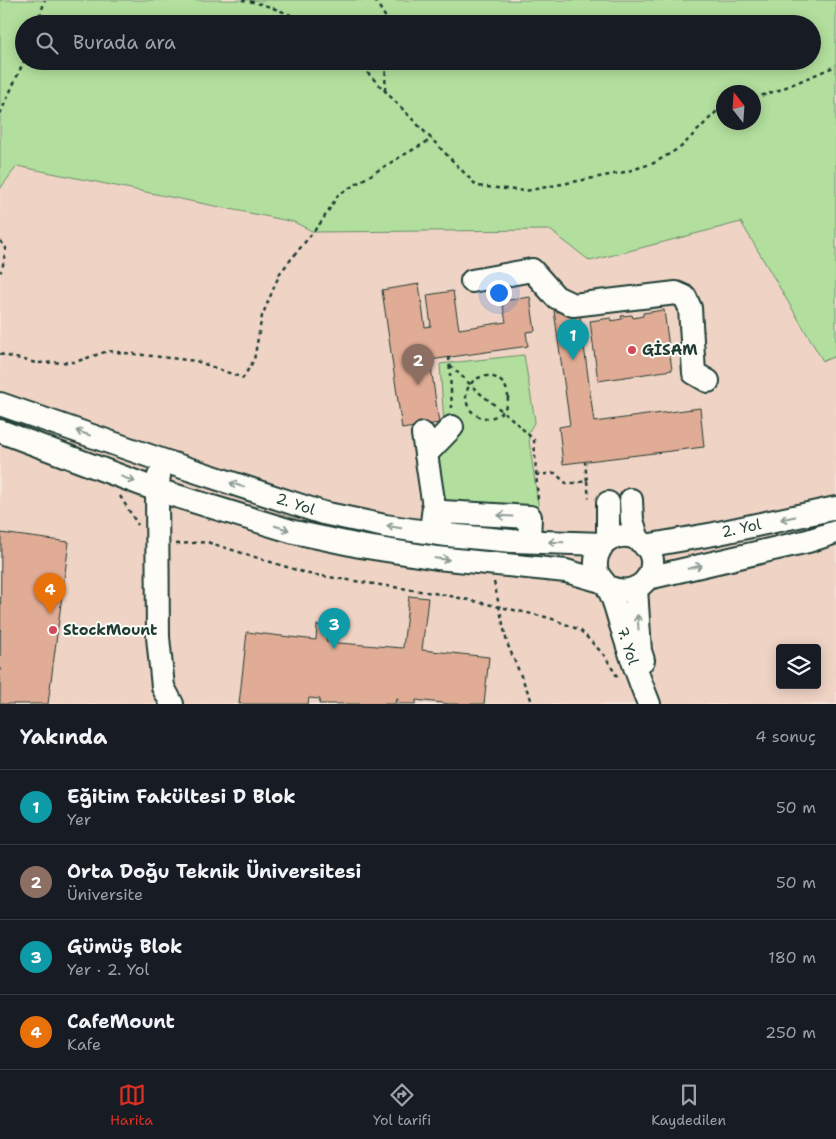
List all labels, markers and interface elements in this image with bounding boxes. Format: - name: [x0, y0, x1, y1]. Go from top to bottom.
- search box: [15, 15, 821, 70]
- icon: search: [33, 29, 61, 57]
- text: Burada ara: [73, 30, 176, 55]
- north arrow: [716, 85, 761, 130]
- your location: [486, 280, 512, 306]
- pin: 1: [557, 319, 589, 360]
- place label: GİSAM: [642, 340, 698, 360]
- pin: 2: [402, 344, 434, 385]
- marker: GİSAM: [626, 344, 638, 356]
- one-way arrow: [76, 428, 92, 437]
- one-way arrow: [119, 475, 135, 484]
- one-way arrow: [230, 480, 246, 490]
- street label: 2. Yol: [273, 488, 318, 520]
- one-way arrow: [497, 511, 513, 520]
- street label: 2. Yol: [720, 514, 763, 542]
- one-way arrow: [781, 514, 797, 524]
- one-way arrow: [386, 522, 402, 532]
- one-way arrow: [274, 524, 290, 534]
- one-way arrow: [548, 537, 564, 547]
- one-way arrow: [433, 554, 449, 564]
- one-way arrow: [687, 562, 703, 571]
- pin: 4: [34, 573, 66, 614]
- pin: 3: [318, 608, 350, 649]
- one-way arrow: [634, 614, 643, 630]
- place label: StockMount: [63, 620, 157, 640]
- marker: StockMount: [47, 624, 59, 636]
- street label: 7. Yol: [612, 624, 644, 668]
- map controls: [776, 644, 821, 689]
- button: layers: [776, 644, 821, 689]
- text: Yakında: [20, 723, 107, 751]
- text: 4 sonuç: [755, 726, 816, 747]
- text: Eğitim Fakültesi D Blok: [67, 784, 296, 809]
- text: 1: [32, 797, 40, 818]
- text: 50 m: [776, 797, 816, 818]
- text: Yer: [67, 809, 91, 830]
- text: Orta Doğu Teknik Üniversitesi: [67, 859, 361, 884]
- text: 2: [30, 872, 42, 893]
- text: 50 m: [776, 872, 816, 893]
- text: Üniversite: [67, 884, 143, 905]
- text: Gümüş Blok: [67, 934, 183, 959]
- text: 3: [30, 947, 42, 968]
- text: 180 m: [768, 947, 816, 968]
- text: Yer · 2. Yol: [67, 959, 149, 980]
- text: CafeMount: [67, 1009, 175, 1034]
- text: 4: [30, 1022, 42, 1043]
- text: 250 m: [765, 1022, 816, 1043]
- text: Kafe: [67, 1034, 101, 1055]
- tab: Harita: [110, 1081, 153, 1129]
- tab: Yol tarifi: [373, 1081, 431, 1129]
- tab: Kaydedilen: [651, 1081, 726, 1129]

